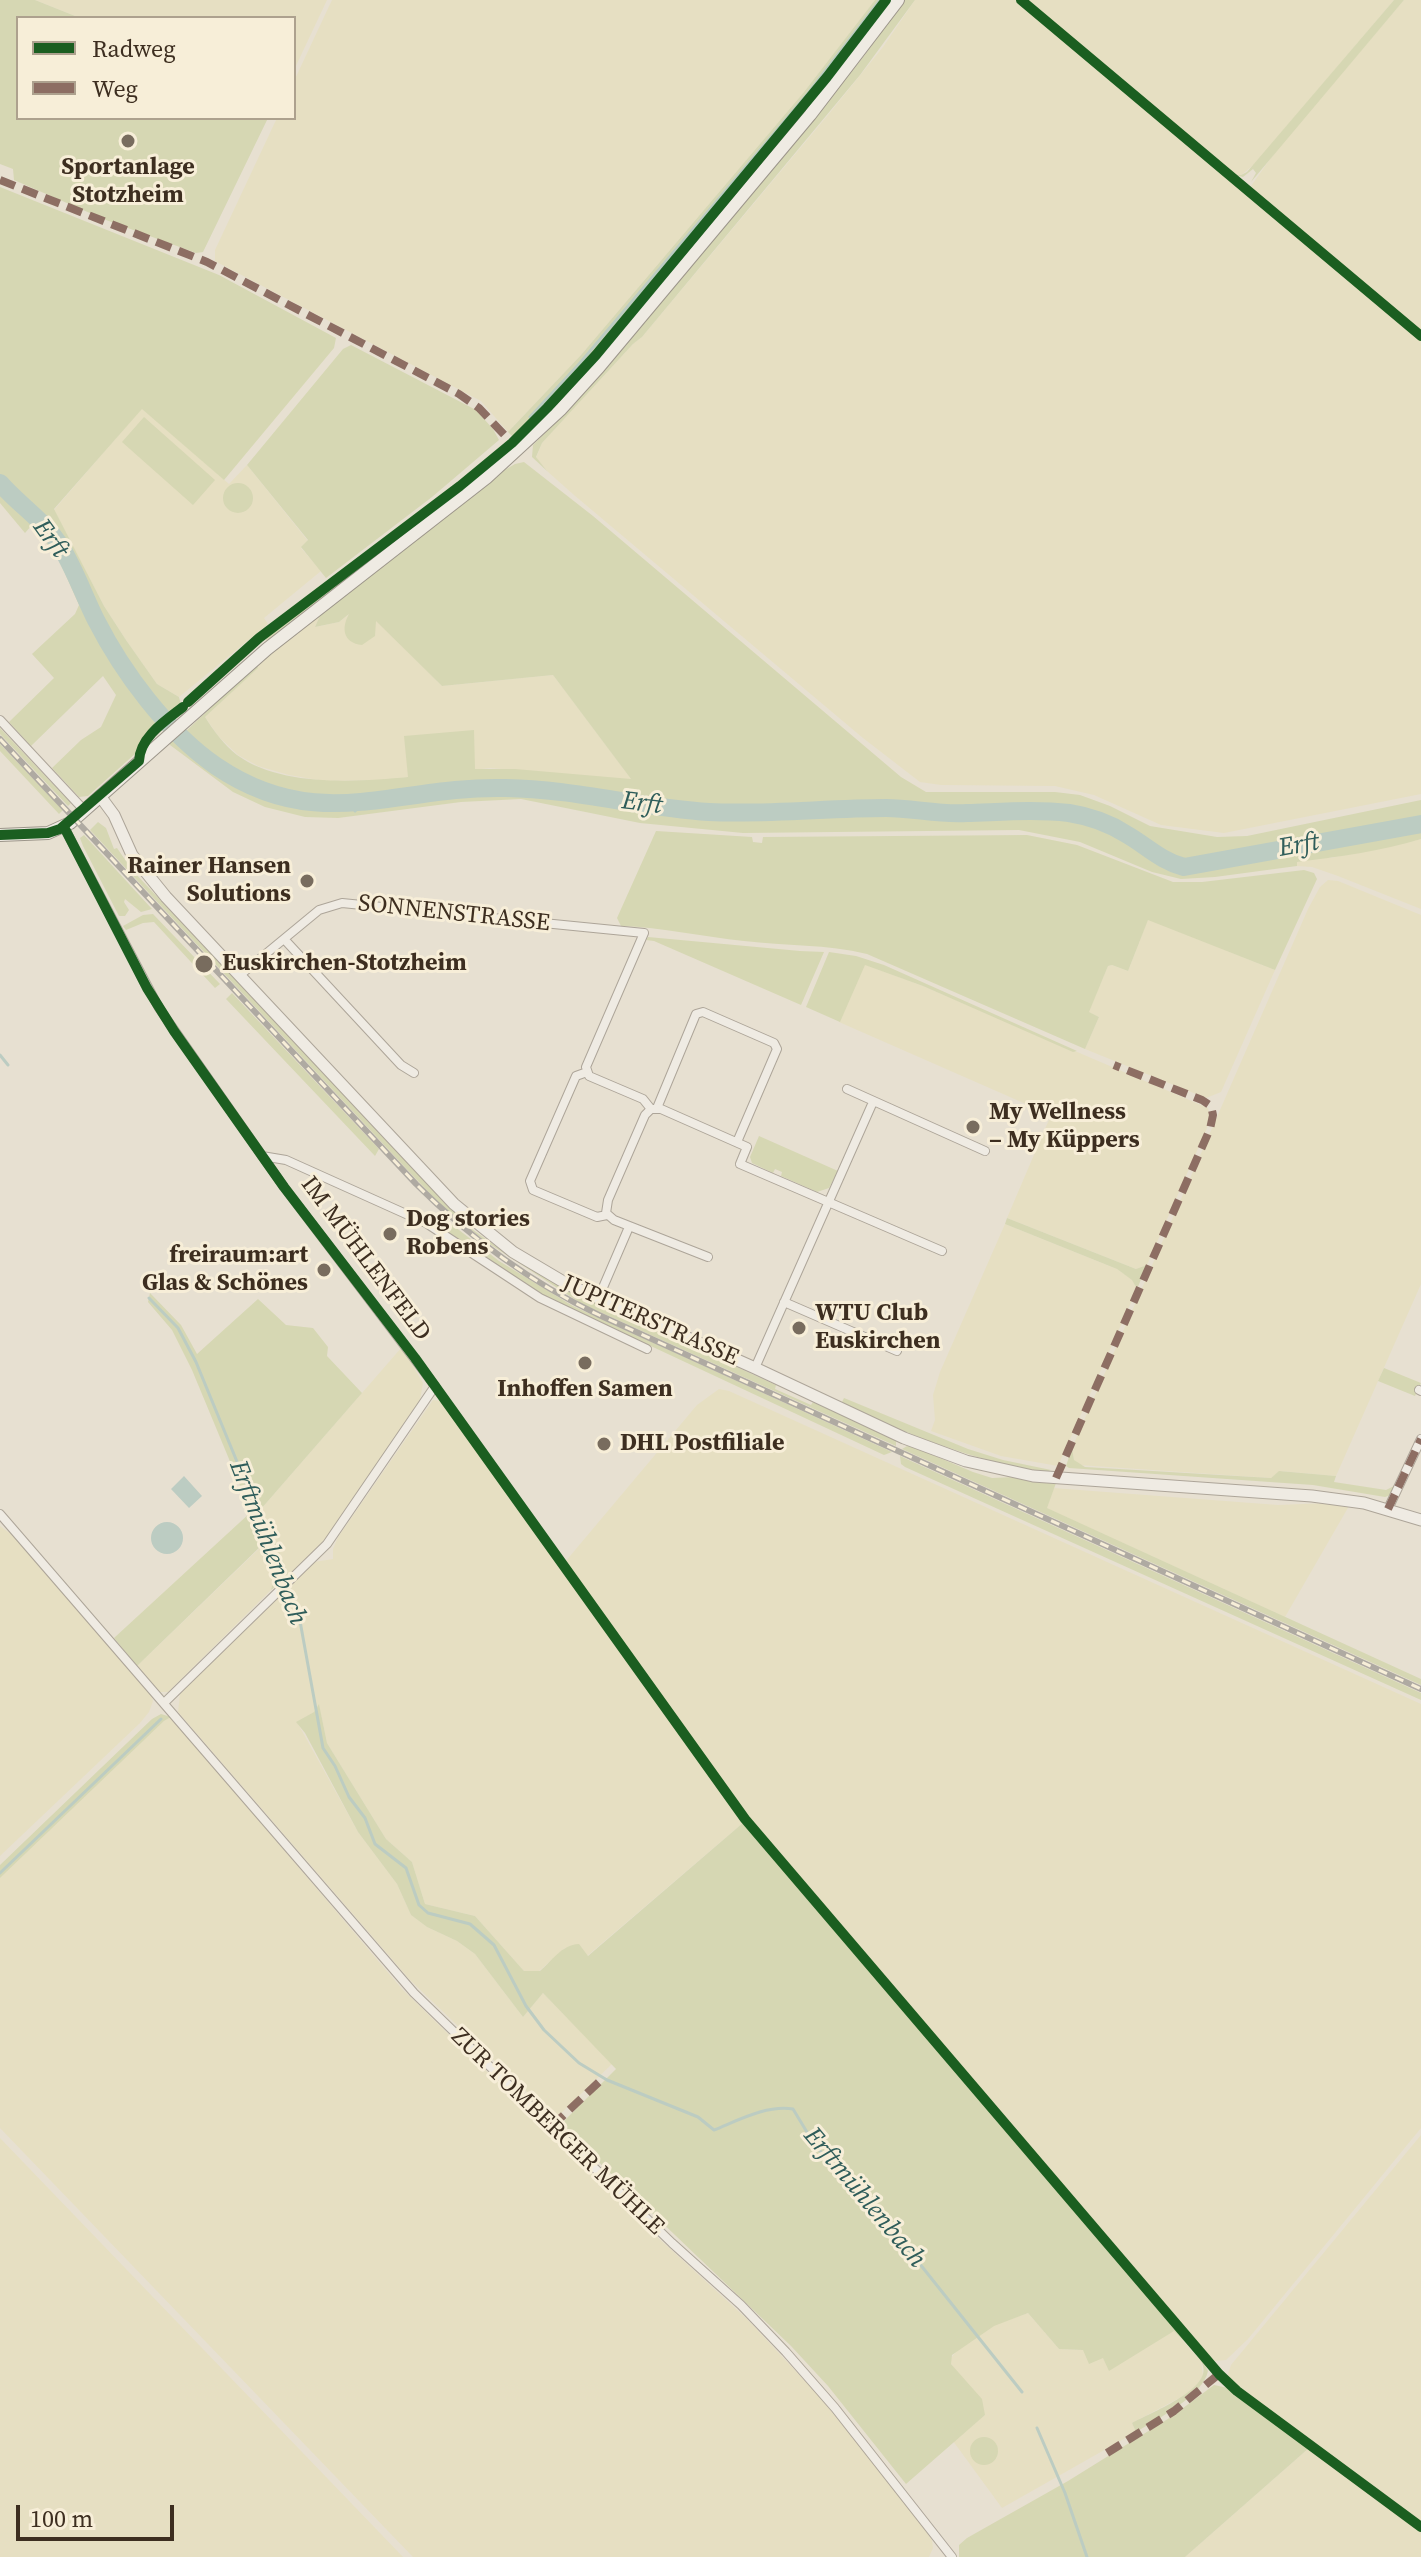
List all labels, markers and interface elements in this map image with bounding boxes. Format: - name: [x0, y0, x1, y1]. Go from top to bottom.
- legend: [16, 16, 296, 120]
- text: Radweg: [92, 32, 176, 65]
- text: Weg: [92, 72, 138, 105]
- marker: Sportanlage Stotzheim: [119, 132, 137, 150]
- place label: Sportanlage Stotzheim: [61, 154, 195, 210]
- water label: Erft: [25, 513, 75, 565]
- water label: Erft: [620, 786, 664, 822]
- water label: Erft: [1276, 827, 1322, 865]
- place label: Rainer Hansen Solutions: [127, 853, 291, 909]
- marker: Rainer Hansen Solutions: [298, 872, 316, 890]
- street label: SONNENSTRASSE: [357, 890, 551, 938]
- place label: Euskirchen-Stotzheim: [222, 950, 467, 978]
- marker: Euskirchen-Stotzheim: [193, 953, 215, 975]
- place label: My Wellness – My Küppers: [989, 1099, 1140, 1155]
- marker: My Wellness – My Küppers: [964, 1118, 982, 1136]
- street label: IM MÜHLENFELD: [294, 1171, 436, 1347]
- place label: Dog stories Robens: [406, 1206, 530, 1262]
- marker: Dog stories Robens: [381, 1225, 399, 1243]
- place label: freiraum:art Glas & Schönes: [142, 1242, 308, 1298]
- marker: freiraum:art Glas & Schönes: [315, 1261, 333, 1279]
- street label: JUPITERSTRASSE: [557, 1269, 743, 1373]
- place label: WTU Club Euskirchen: [815, 1300, 941, 1356]
- marker: WTU Club Euskirchen: [790, 1319, 808, 1337]
- marker: Inhoffen Samen: [576, 1354, 594, 1372]
- place label: Inhoffen Samen: [497, 1376, 673, 1404]
- place label: DHL Postfiliale: [620, 1430, 784, 1458]
- marker: DHL Postfiliale: [595, 1435, 613, 1453]
- water label: Erftmühlenbach: [221, 1456, 313, 1630]
- street label: ZUR TOMBERGER MÜHLE: [444, 2023, 670, 2241]
- water label: Erftmühlenbach: [796, 2121, 932, 2275]
- scale bar: [20, 2489, 178, 2539]
- text: 100 m: [30, 2502, 93, 2535]

